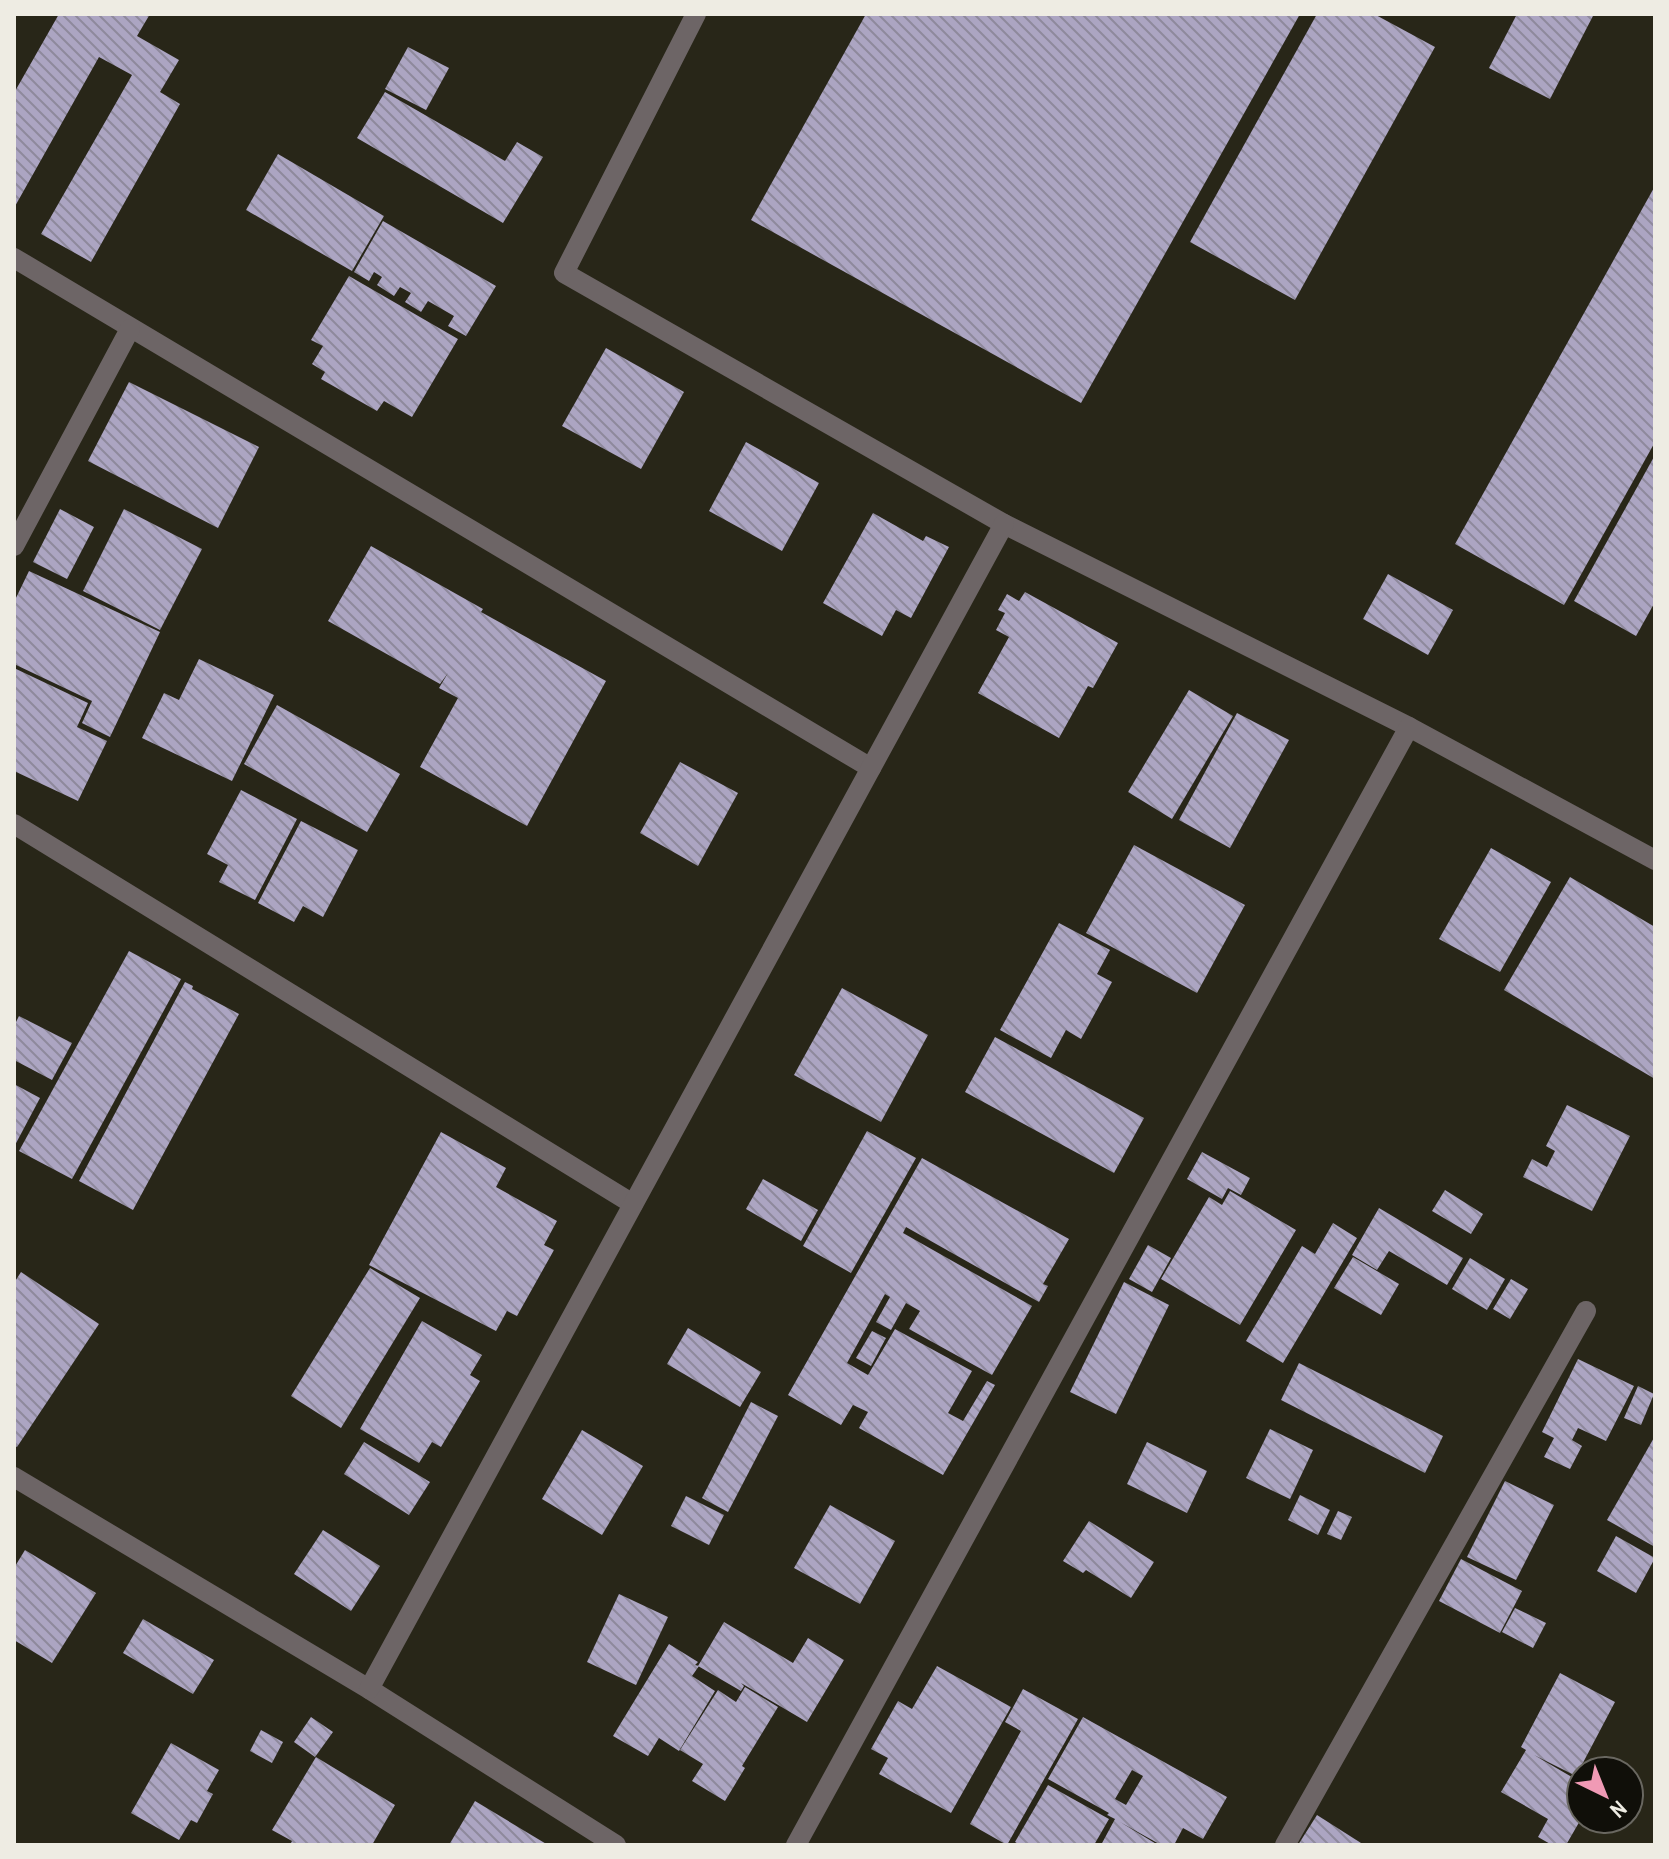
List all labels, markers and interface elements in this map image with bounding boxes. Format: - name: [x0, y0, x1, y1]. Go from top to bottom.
- north arrow: [1565, 1755, 1645, 1835]
- text: N: [1604, 1794, 1634, 1825]

